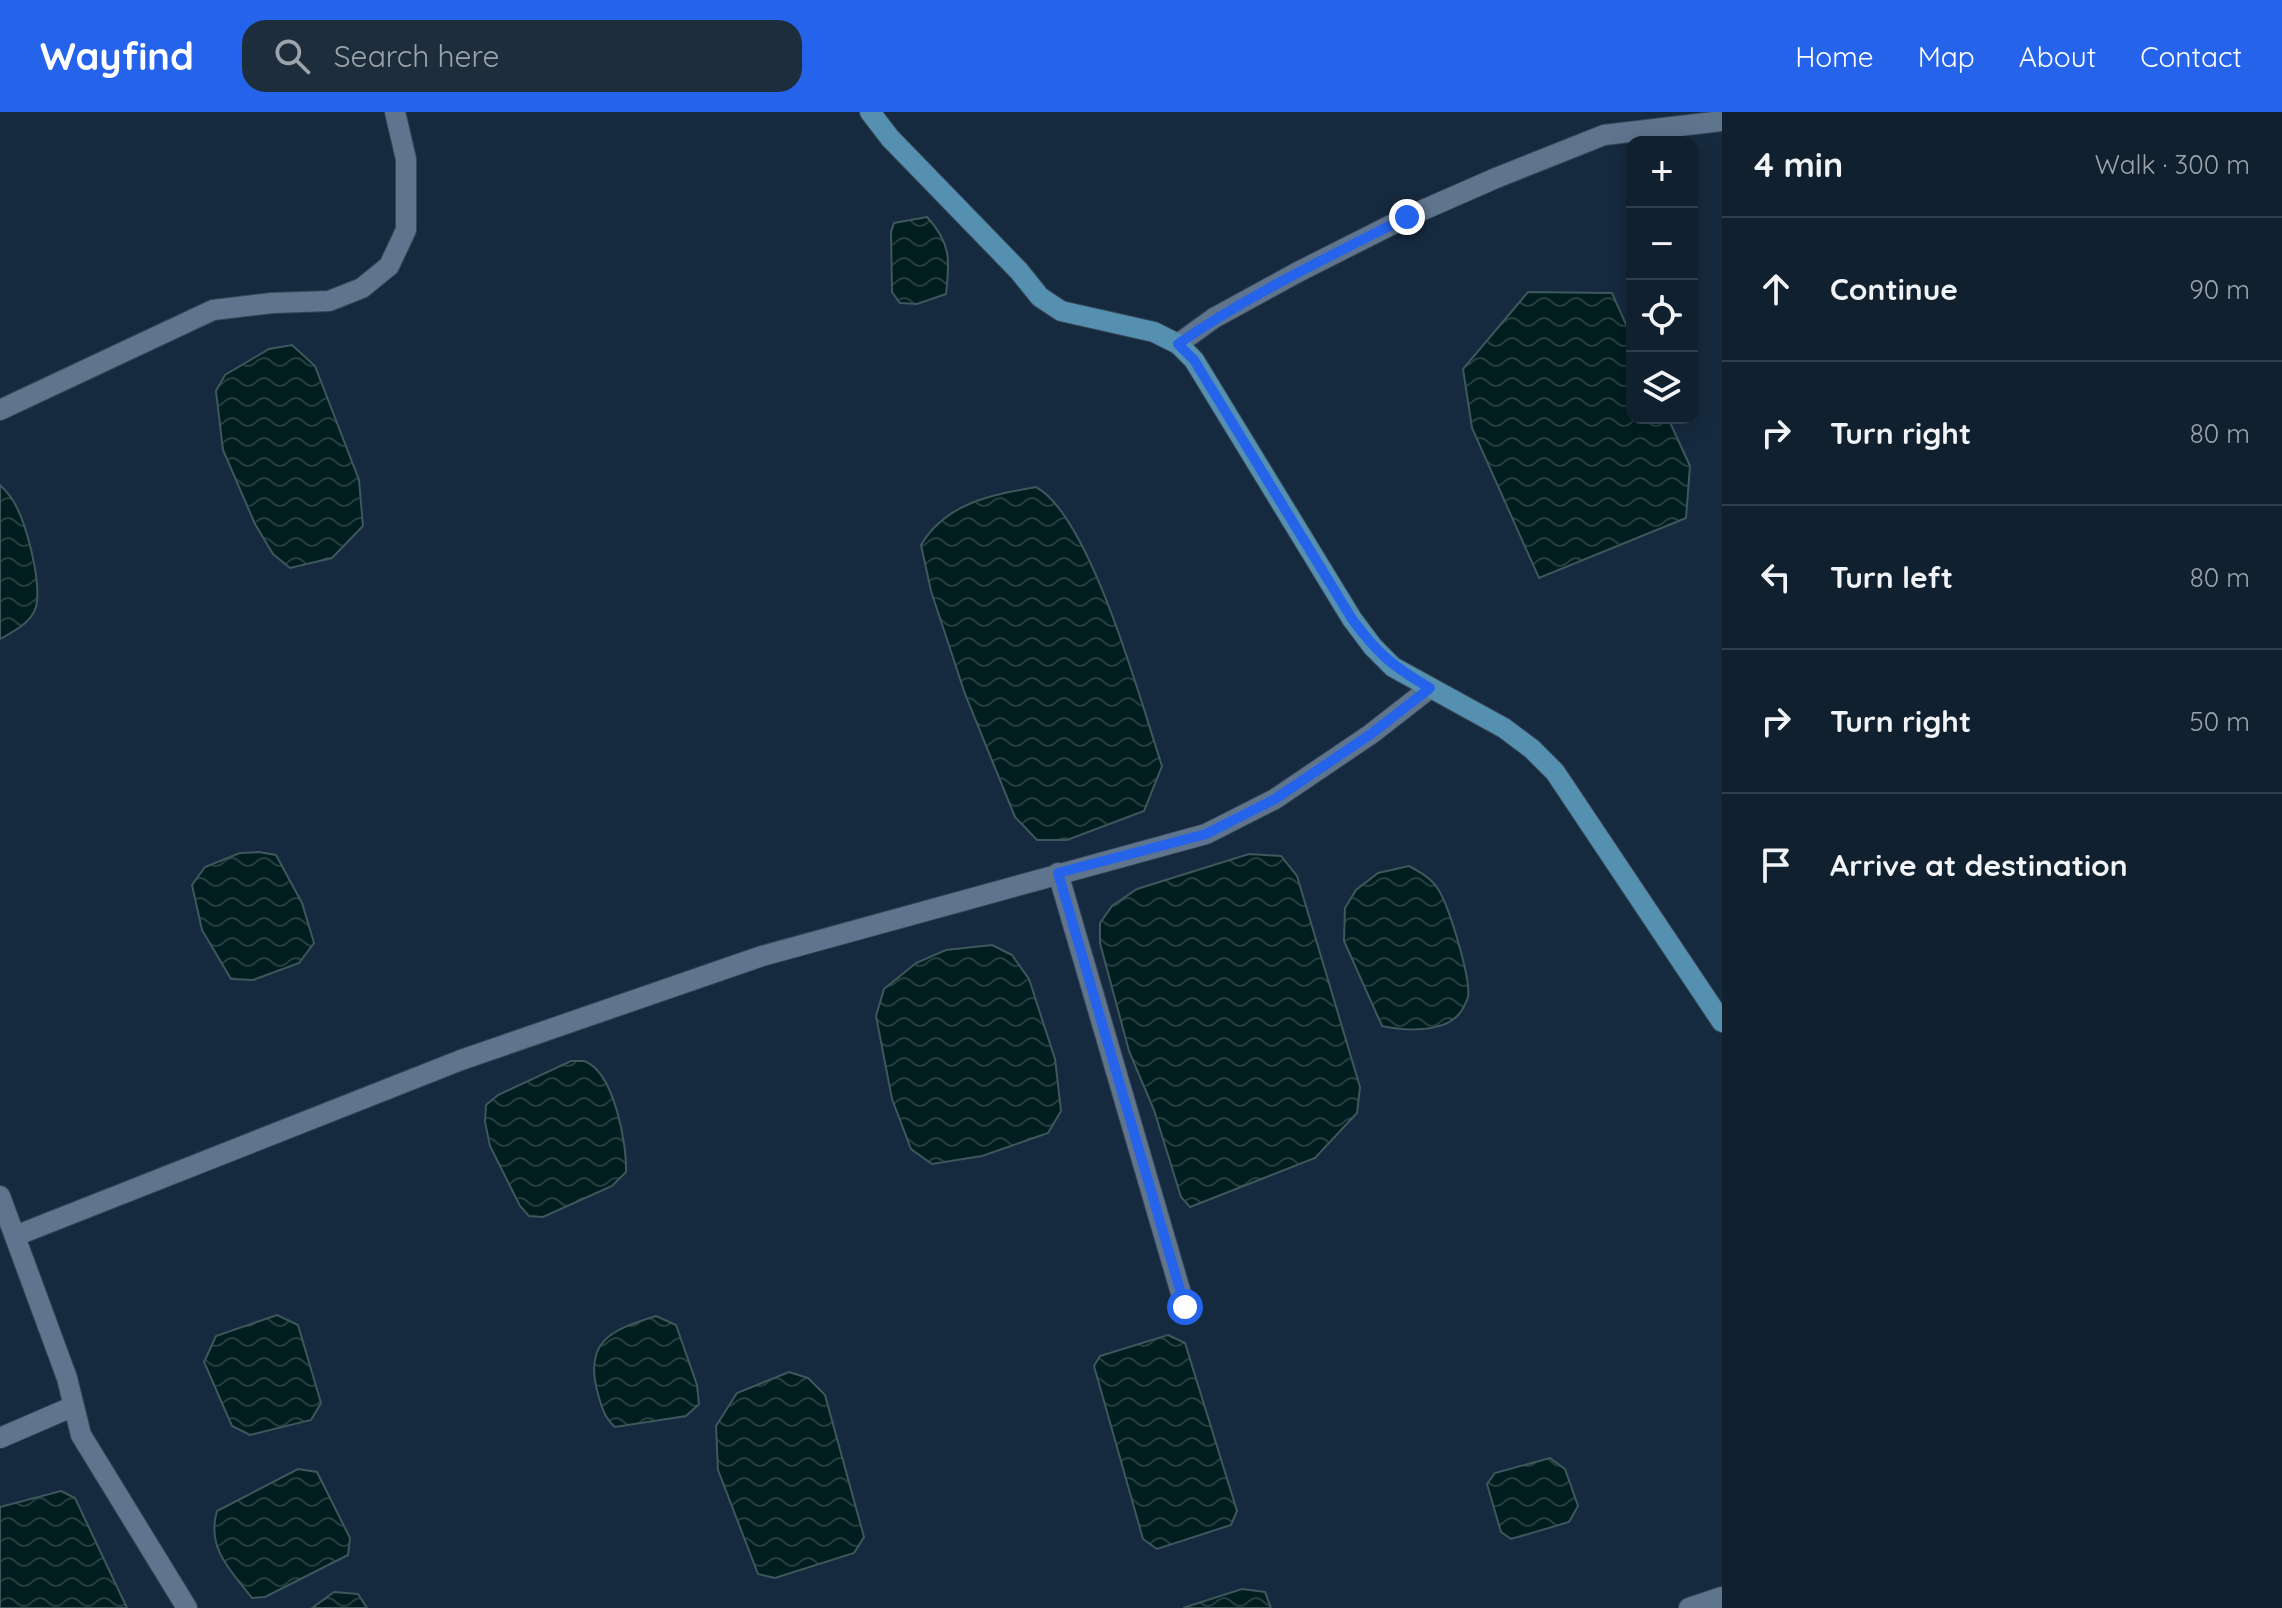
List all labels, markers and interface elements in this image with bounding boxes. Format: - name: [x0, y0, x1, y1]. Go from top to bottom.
- search box: [242, 20, 802, 92]
- text: Wayfind: [40, 32, 194, 80]
- icon: search: [270, 34, 314, 78]
- text: Search here: [334, 37, 499, 75]
- text: Home: [1795, 39, 1874, 74]
- text: Map: [1918, 39, 1975, 74]
- text: About: [2019, 39, 2096, 74]
- text: Contact: [2140, 39, 2242, 74]
- map controls: [1626, 136, 1698, 424]
- button: +: [1626, 136, 1698, 208]
- text: 4 min: [1754, 143, 1843, 186]
- text: Walk · 300 m: [2095, 148, 2250, 181]
- route end: [1389, 199, 1425, 235]
- button: −: [1626, 208, 1698, 280]
- icon: ahead: [1754, 267, 1798, 311]
- text: Continue: [1830, 270, 1958, 308]
- text: 90 m: [2189, 273, 2250, 306]
- button: locate: [1626, 280, 1698, 352]
- button: layers: [1626, 352, 1698, 424]
- icon: right: [1754, 411, 1798, 455]
- text: Turn right: [1830, 414, 1971, 452]
- text: 80 m: [2190, 417, 2250, 450]
- icon: left: [1754, 555, 1798, 599]
- text: Turn left: [1830, 558, 1953, 596]
- text: 80 m: [2190, 561, 2250, 594]
- icon: right: [1754, 699, 1798, 743]
- text: Turn right: [1830, 702, 1971, 740]
- text: 50 m: [2190, 705, 2250, 738]
- icon: arrive: [1754, 843, 1798, 887]
- text: Arrive at destination: [1830, 846, 2128, 884]
- route start: [1167, 1289, 1203, 1325]

